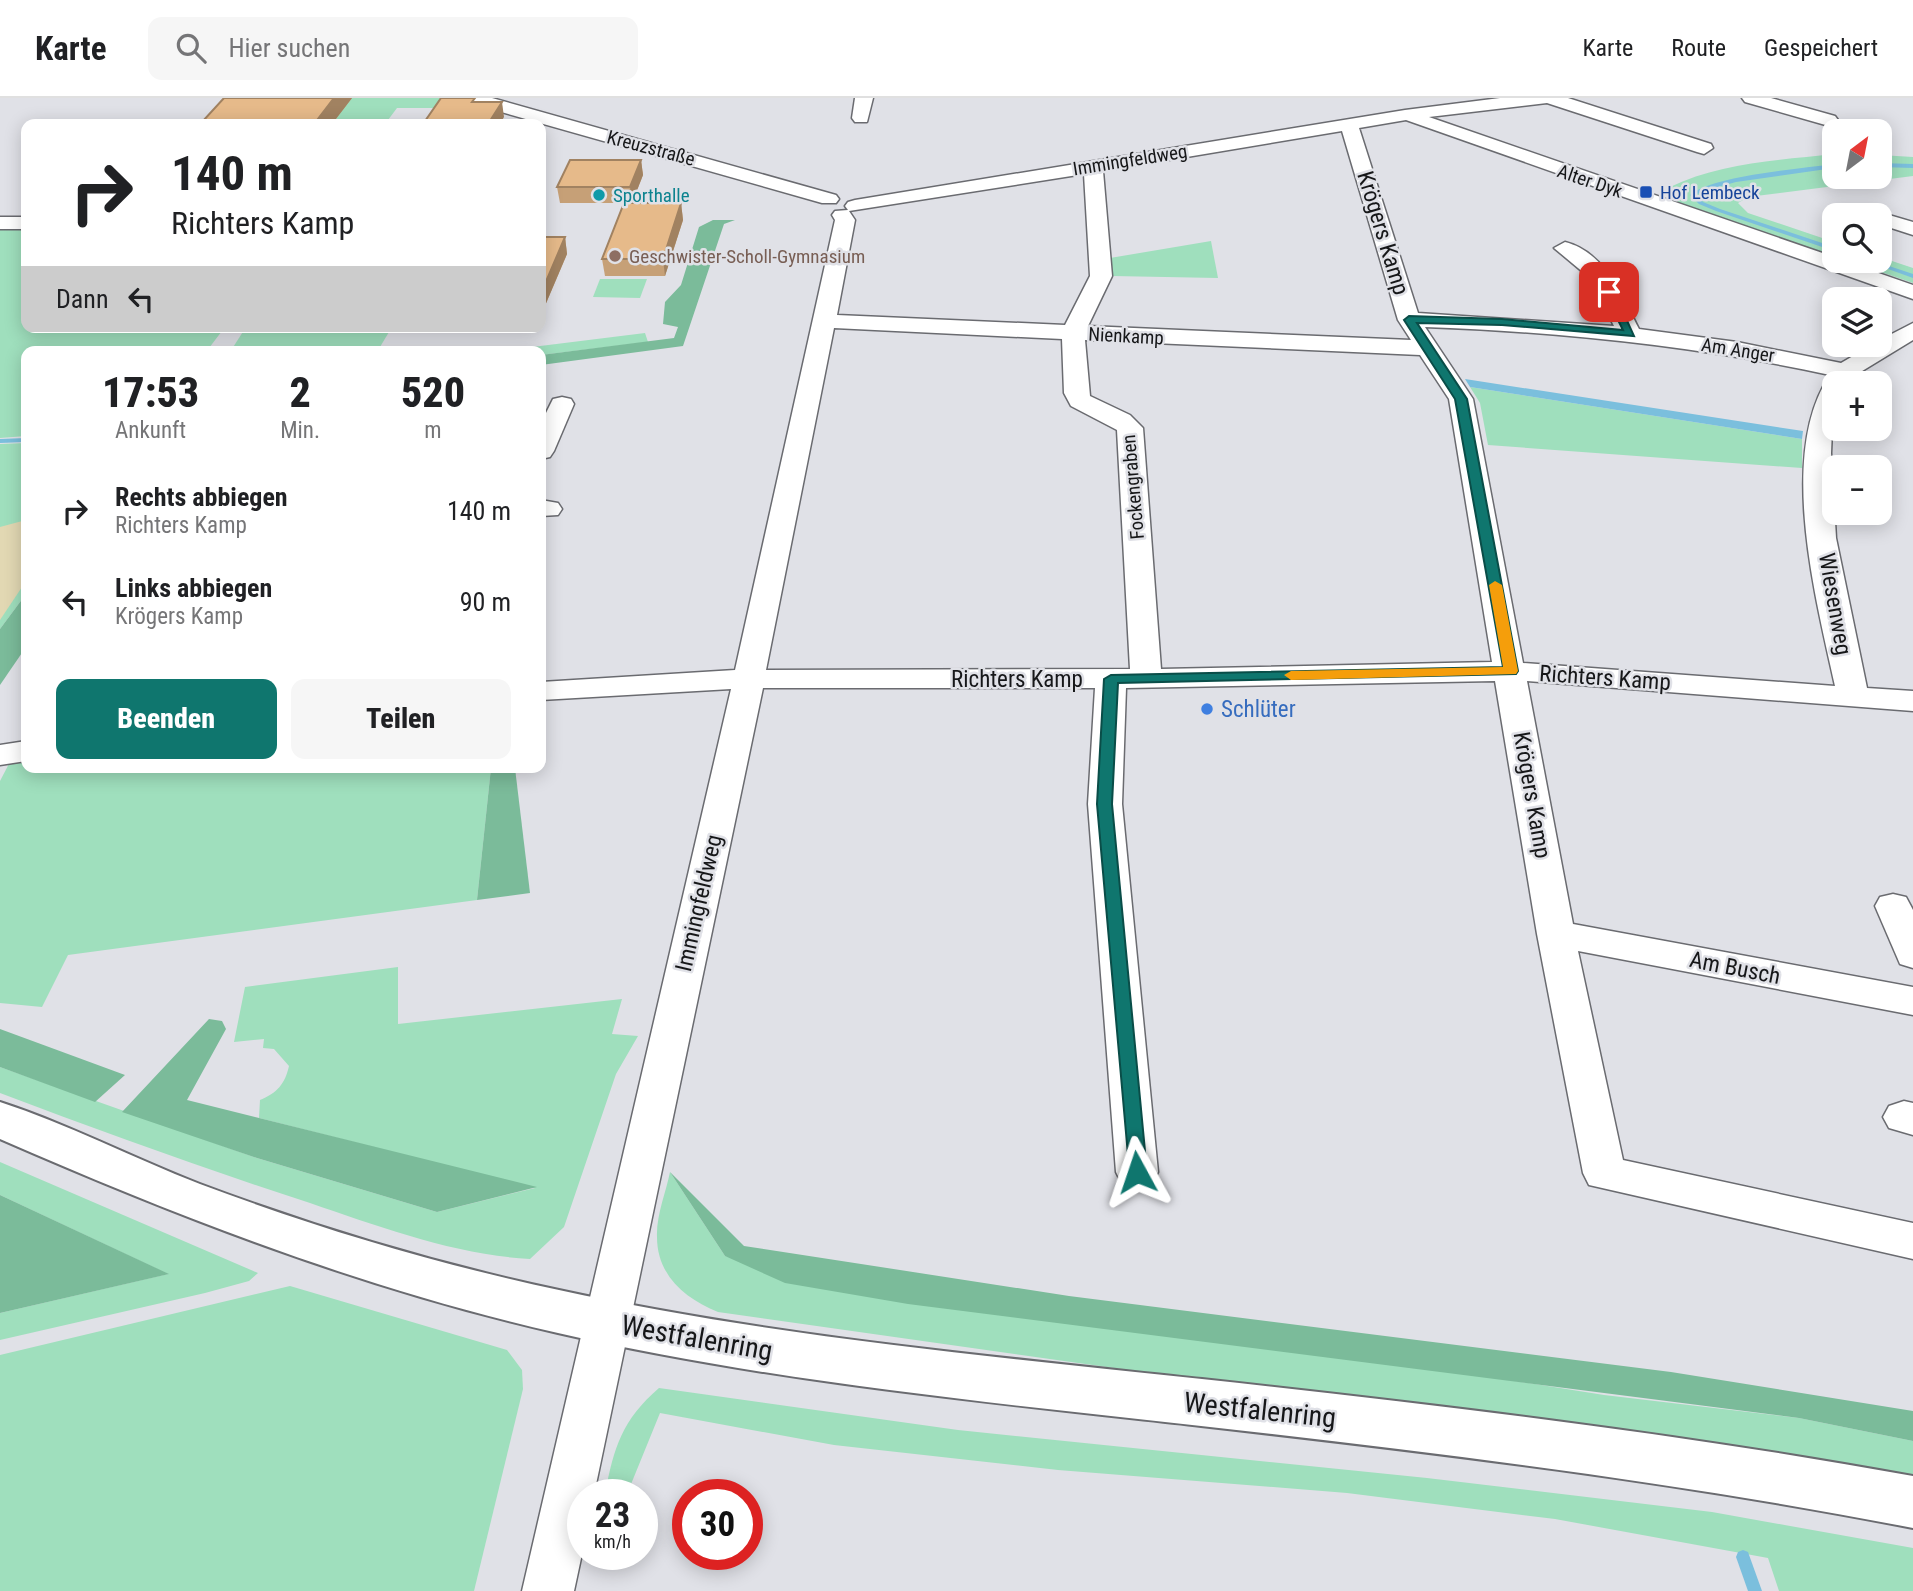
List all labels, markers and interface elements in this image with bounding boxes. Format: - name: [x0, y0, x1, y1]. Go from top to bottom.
- search box: [148, 17, 638, 80]
- text: Karte: [35, 29, 106, 68]
- icon: search: [172, 29, 210, 67]
- text: Hier suchen: [228, 33, 350, 63]
- text: Karte: [1583, 34, 1633, 62]
- text: Route: [1671, 34, 1726, 62]
- text: Gespeichert: [1764, 34, 1878, 62]
- north arrow: [1822, 119, 1892, 189]
- map controls: [1822, 119, 1892, 525]
- street label: Kreuzstraße: [605, 125, 698, 171]
- street label: Immingfeldweg: [1071, 140, 1189, 180]
- text: 140 m: [171, 145, 293, 202]
- icon: right: [56, 147, 147, 238]
- street label: Alter Dyk: [1554, 159, 1626, 203]
- street label: Krögers Kamp: [1351, 168, 1415, 298]
- place label: Hof Lembeck: [1660, 181, 1760, 204]
- place label: Sporthalle: [613, 184, 690, 207]
- marker: Hof Lembeck: [1638, 184, 1654, 200]
- marker: Sporthalle: [591, 187, 607, 203]
- button: search: [1822, 203, 1892, 273]
- text: Richters Kamp: [171, 204, 354, 242]
- place label: Geschwister-Scholl-Gymnasium: [629, 245, 865, 268]
- marker: Geschwister-Scholl-Gymnasium: [607, 248, 623, 264]
- pin: [1579, 262, 1639, 322]
- icon: arrive: [1590, 273, 1628, 311]
- icon: left: [122, 280, 160, 318]
- text: Dann: [56, 284, 108, 314]
- button: layers: [1822, 287, 1892, 357]
- street label: Nienkamp: [1088, 323, 1164, 349]
- street label: Am Anger: [1700, 333, 1776, 367]
- text: 17:53: [102, 368, 199, 417]
- text: 2: [289, 368, 311, 417]
- text: 520: [401, 368, 465, 417]
- button: +: [1822, 371, 1892, 441]
- text: Ankunft: [115, 417, 186, 444]
- text: Min.: [280, 417, 320, 444]
- text: m: [424, 417, 442, 444]
- street label: Fockengraben: [1117, 434, 1149, 540]
- button: −: [1822, 455, 1892, 525]
- text: Rechts abbiegen: [115, 482, 288, 512]
- icon: right: [56, 492, 94, 530]
- text: 140 m: [447, 496, 511, 526]
- text: Richters Kamp: [115, 512, 247, 539]
- street label: Wiesenweg: [1813, 551, 1857, 657]
- text: Links abbiegen: [115, 573, 272, 603]
- icon: left: [56, 583, 94, 621]
- text: 90 m: [460, 587, 511, 617]
- text: Krögers Kamp: [115, 603, 243, 630]
- street label: Richters Kamp: [1538, 660, 1672, 696]
- street label: Richters Kamp: [951, 666, 1083, 693]
- button: Beenden: [56, 679, 277, 759]
- button: Teilen: [291, 679, 511, 759]
- place label: Schlüter: [1221, 696, 1296, 723]
- marker: Schlüter: [1199, 701, 1215, 717]
- street label: Krögers Kamp: [1508, 730, 1556, 860]
- street label: Immingfeldweg: [670, 832, 728, 974]
- street label: Am Busch: [1687, 946, 1783, 990]
- position arrow: [1100, 1135, 1174, 1209]
- street label: Westfalenring: [619, 1308, 775, 1368]
- street label: Westfalenring: [1182, 1386, 1338, 1434]
- speed limit sign: 30: [672, 1479, 763, 1570]
- text: 23: [595, 1495, 630, 1536]
- text: km/h: [594, 1531, 631, 1552]

